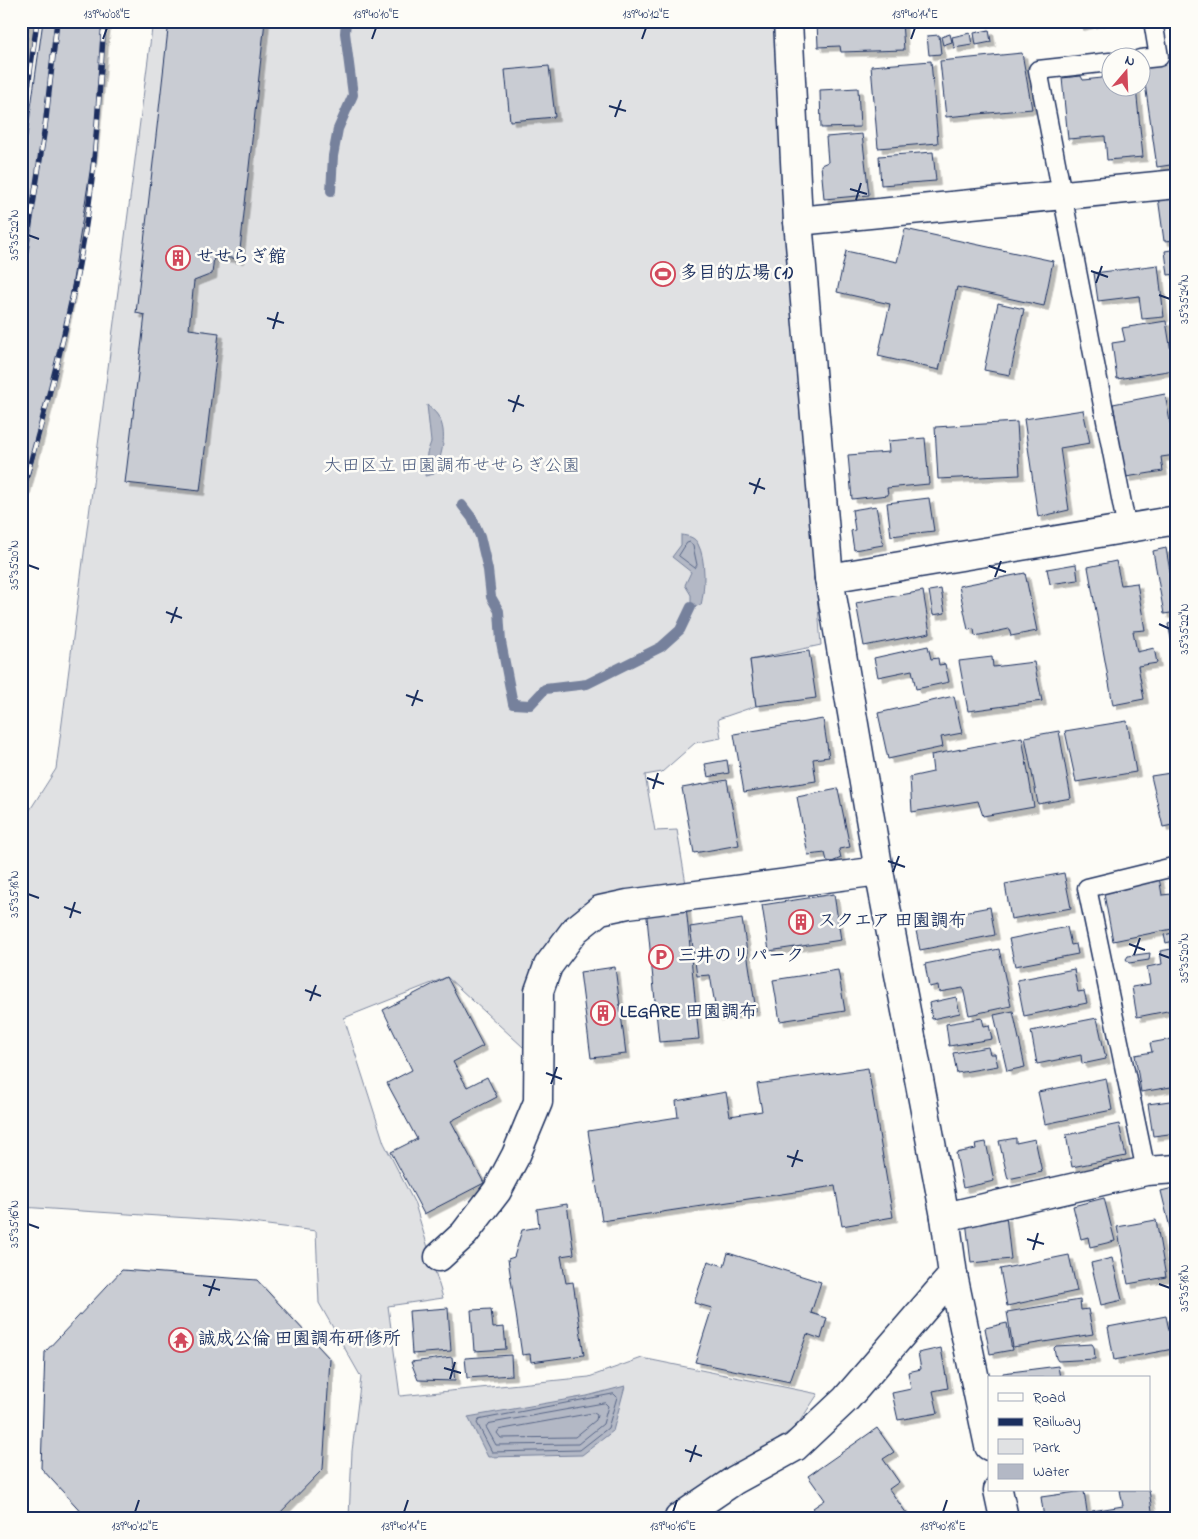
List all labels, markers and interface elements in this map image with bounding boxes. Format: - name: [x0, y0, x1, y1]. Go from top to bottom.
- text: 139°40'08"E: [84, 6, 130, 24]
- text: 139°40'10"E: [353, 6, 399, 24]
- text: 139°40'12"E: [623, 6, 669, 24]
- text: 139°40'14"E: [892, 6, 938, 24]
- north arrow: [1100, 48, 1150, 98]
- text: N: [1122, 50, 1138, 73]
- text: 35°35'22"N: [6, 210, 24, 260]
- building icon: せせらぎ館: [165, 245, 191, 271]
- place label: せせらぎ館: [196, 245, 286, 271]
- sports icon: 多目的広場 (1): [650, 261, 676, 287]
- place label: 多目的広場 (1): [680, 261, 794, 287]
- text: 35°35'24"N: [1176, 274, 1194, 324]
- park label: 大田区立 田園調布せせらぎ公園: [324, 454, 580, 480]
- text: 35°35'20"N: [6, 540, 24, 590]
- text: 35°35'22"N: [1176, 604, 1194, 654]
- text: 35°35'18"N: [6, 870, 24, 918]
- building icon: スクエア 田園調布: [788, 909, 814, 935]
- place label: スクエア 田園調布: [818, 909, 967, 935]
- text: 35°35'20"N: [1176, 933, 1194, 983]
- parking icon: 三井のリパーク: [648, 944, 674, 970]
- place label: 三井のリパーク: [678, 944, 804, 970]
- building icon: LEGARE 田園調布: [590, 1000, 616, 1026]
- place label: LEGARE 田園調布: [620, 1000, 757, 1026]
- text: 35°35'16"N: [6, 1200, 24, 1248]
- text: 35°35'18"N: [1176, 1264, 1194, 1312]
- temple icon: 誠成公倫 田園調布研修所: [168, 1327, 194, 1353]
- place label: 誠成公倫 田園調布研修所: [198, 1327, 401, 1353]
- legend: [988, 1376, 1150, 1492]
- text: Road: [1033, 1387, 1066, 1409]
- text: Railway: [1033, 1411, 1081, 1434]
- text: Park: [1033, 1437, 1061, 1459]
- text: Water: [1033, 1461, 1069, 1483]
- text: 139°40'12"E: [112, 1518, 158, 1536]
- text: 139°40'14"E: [381, 1518, 427, 1536]
- text: 139°40'16"E: [650, 1518, 696, 1536]
- text: 139°40'18"E: [920, 1518, 966, 1536]

